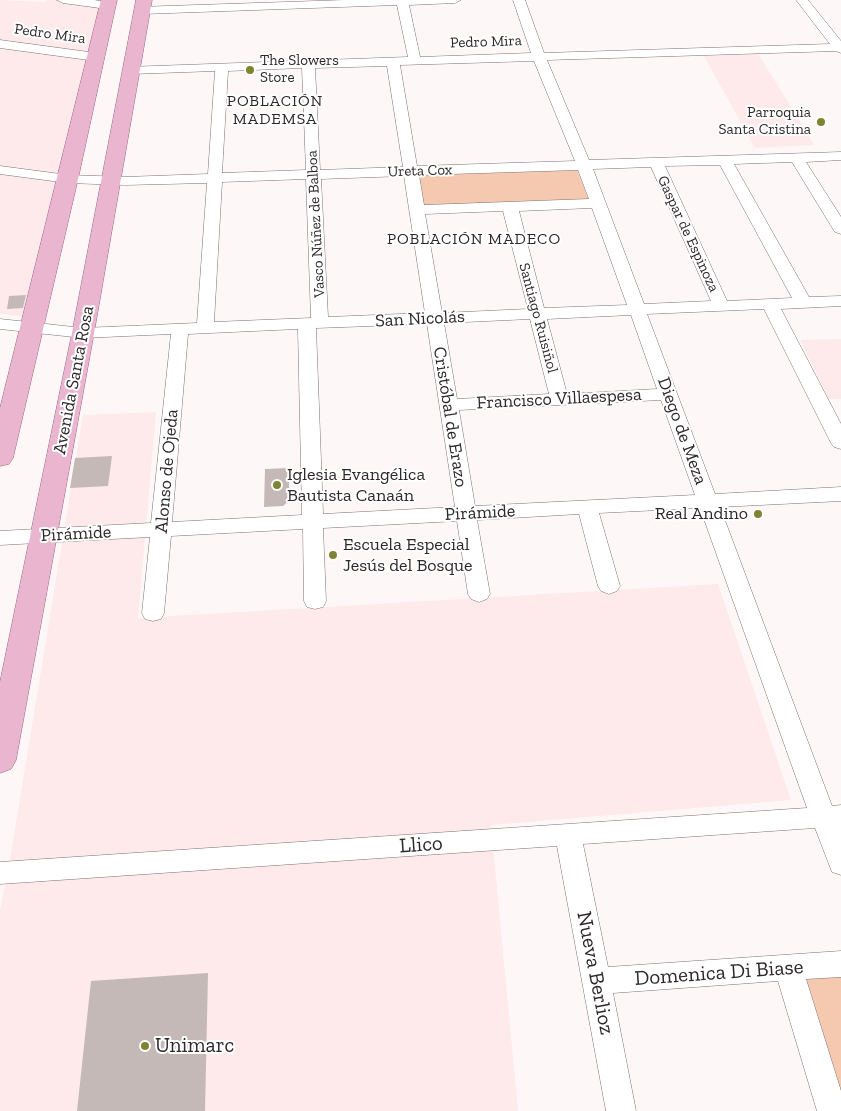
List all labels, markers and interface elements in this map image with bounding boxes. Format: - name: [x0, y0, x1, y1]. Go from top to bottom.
- street label: Pedro Mira: [13, 20, 87, 48]
- street label: Pedro Mira: [450, 32, 522, 52]
- place label: The Slowers Store: [260, 52, 339, 87]
- marker: The Slowers Store: [244, 64, 256, 76]
- district label: POBLACIÓN MADEMSA: [226, 91, 324, 129]
- place label: Parroquia Santa Cristina: [719, 104, 811, 139]
- marker: Parroquia Santa Cristina: [815, 116, 827, 128]
- street label: Vasco Núñez de Balboa: [303, 150, 329, 298]
- street label: Ureta Cox: [387, 161, 453, 181]
- street label: Gaspar de Espinoza: [653, 173, 723, 295]
- district label: POBLACIÓN MADECO: [385, 229, 563, 249]
- street label: Santiago Ruisiñol: [515, 261, 561, 375]
- street label: Avenida Santa Rosa: [49, 304, 99, 456]
- street label: San Nicolás: [375, 306, 465, 332]
- street label: Cristóbal de Erazo: [428, 345, 472, 489]
- street label: Diego de Meza: [653, 374, 711, 488]
- street label: Francisco Villaespesa: [476, 384, 642, 414]
- street label: Alonso de Ojeda: [151, 408, 183, 534]
- place label: Iglesia Evangélica Bautista Canaán: [287, 464, 425, 506]
- marker: Iglesia Evangélica Bautista Canaán: [271, 479, 283, 491]
- street label: Pirámide: [444, 500, 516, 526]
- place label: Real Andino: [655, 503, 748, 525]
- marker: Real Andino: [752, 508, 764, 520]
- street label: Pirámide: [40, 521, 112, 547]
- place label: Escuela Especial Jesús del Bosque: [343, 534, 473, 576]
- marker: Escuela Especial Jesús del Bosque: [327, 549, 339, 561]
- street label: Llico: [398, 831, 444, 859]
- street label: Nueva Berlioz: [571, 909, 619, 1037]
- street label: Domenica Di Biase: [634, 955, 804, 991]
- place label: Unimarc: [155, 1033, 234, 1059]
- marker: Unimarc: [139, 1040, 151, 1052]

